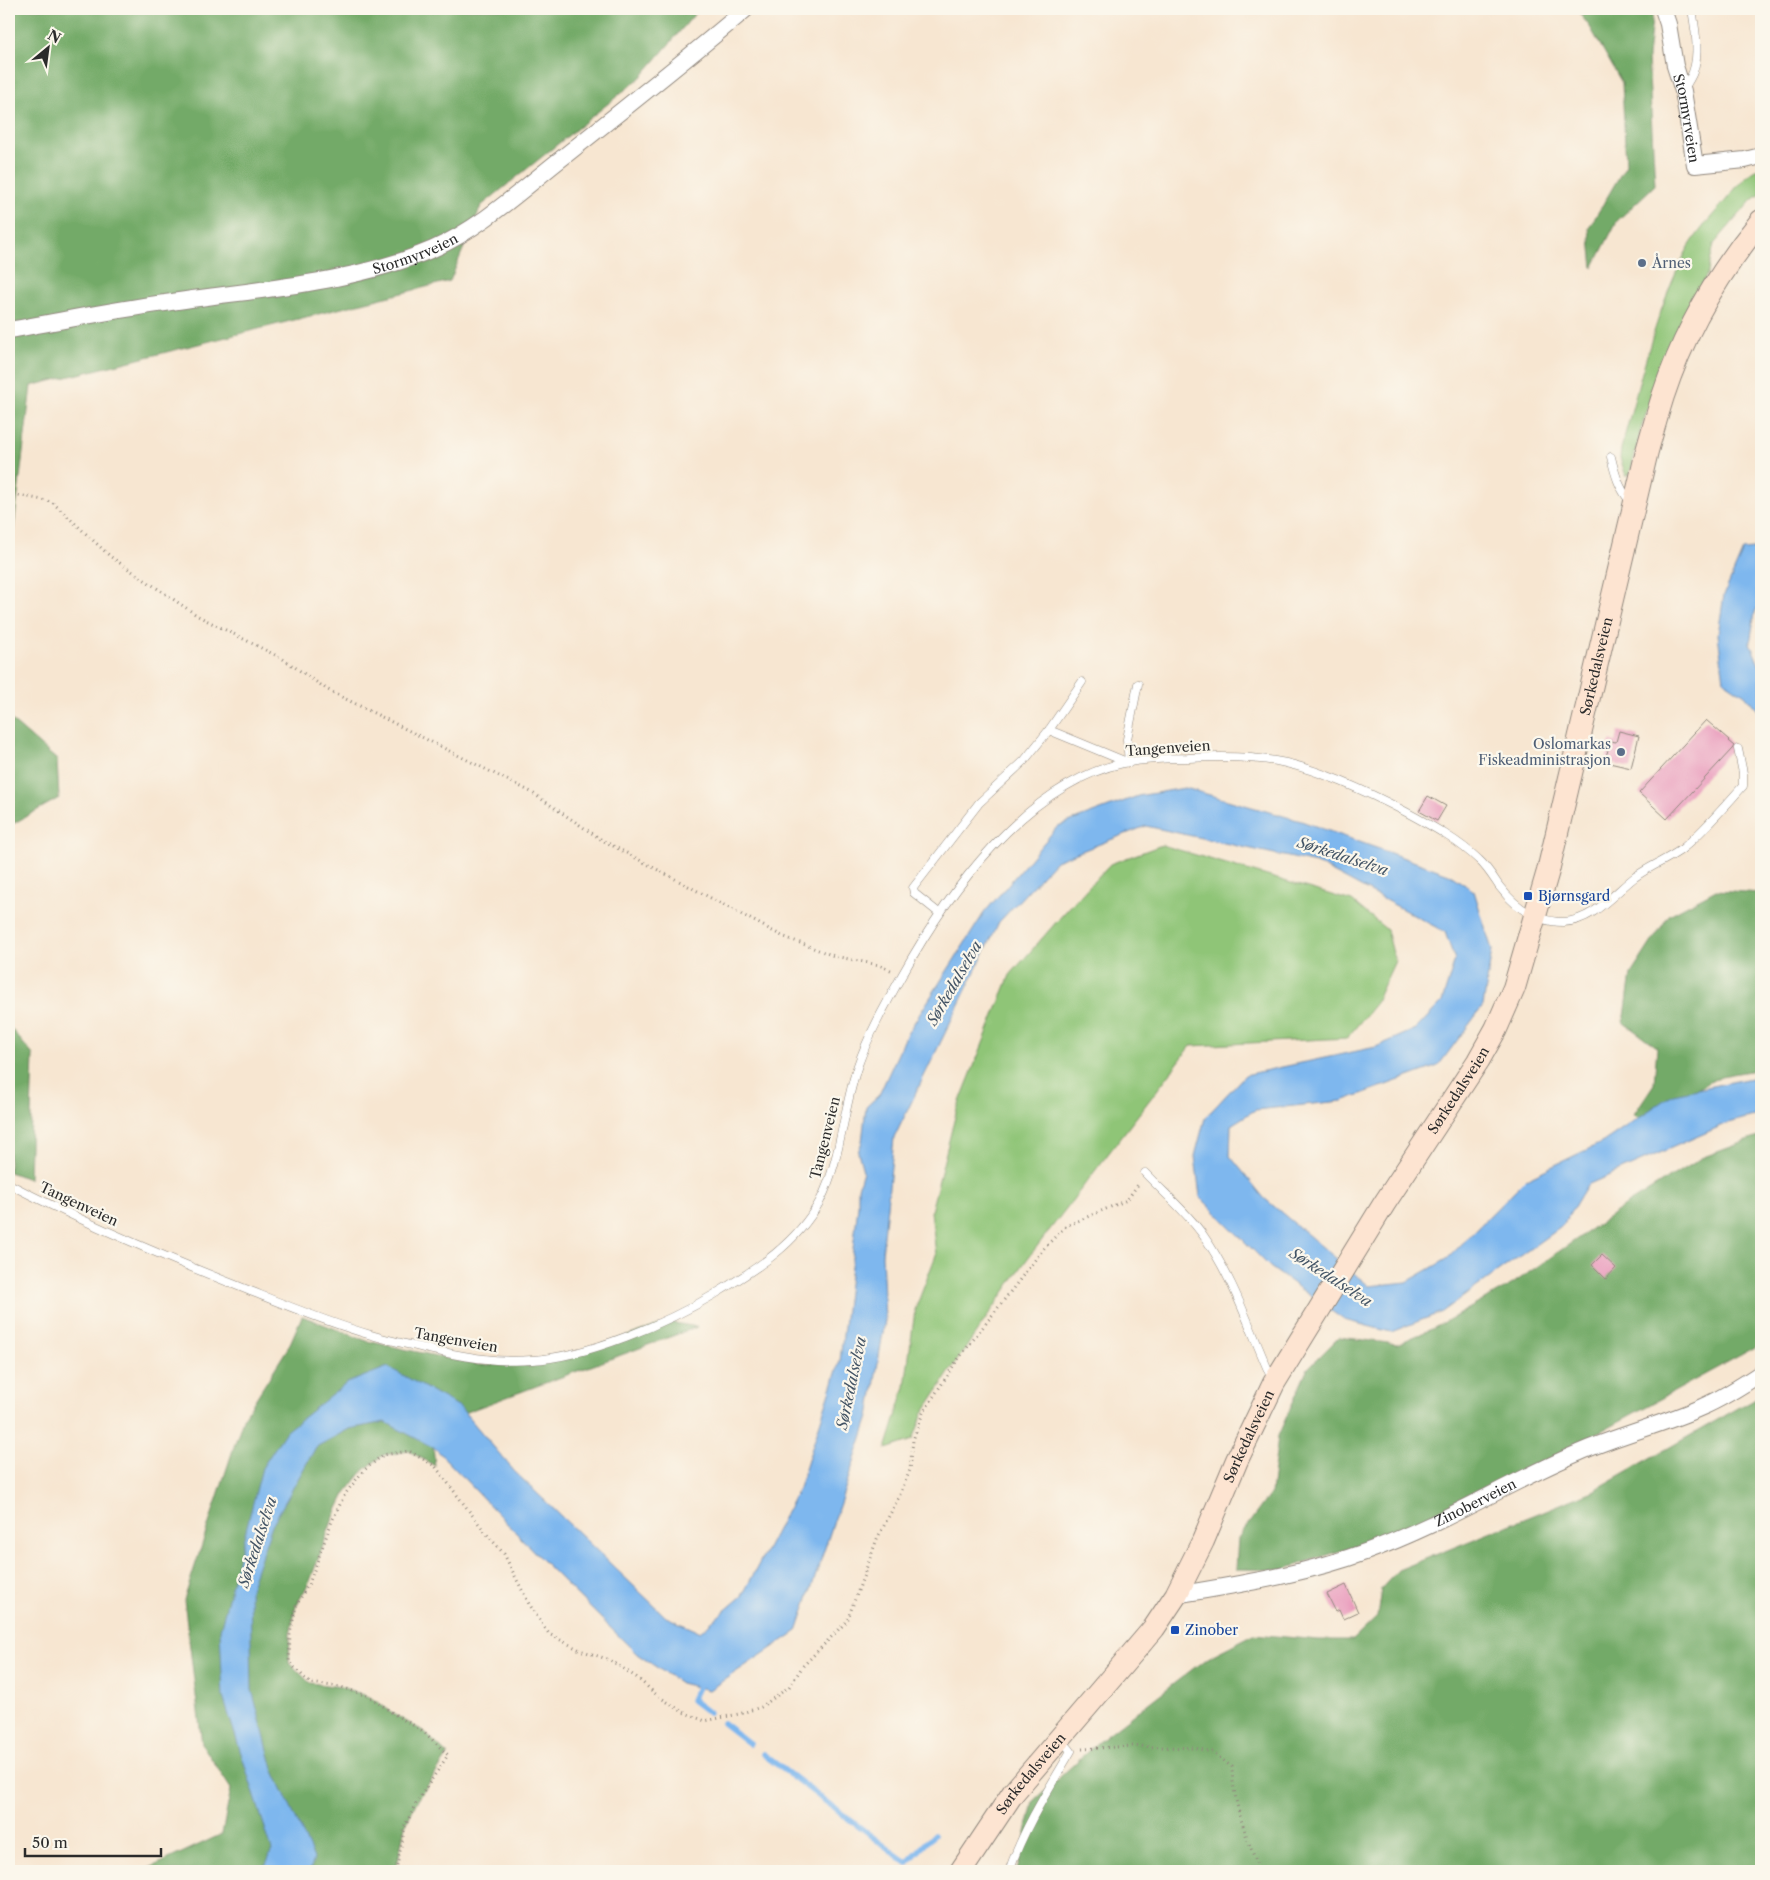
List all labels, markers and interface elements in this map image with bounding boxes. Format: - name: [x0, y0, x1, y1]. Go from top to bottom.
- north arrow: [22, 22, 72, 72]
- text: N: [45, 26, 64, 47]
- street label: Stormyrveien: [1669, 71, 1704, 164]
- street label: Stormyrveien: [370, 229, 461, 278]
- place label: Årnes: [1651, 253, 1691, 272]
- marker: Årnes: [1636, 257, 1648, 269]
- street label: Sørkedalsveien: [1576, 615, 1617, 717]
- place label: Oslomarkas Fiskeadministrasjon: [1478, 735, 1611, 769]
- street label: Tangenveien: [1125, 736, 1211, 760]
- marker: Oslomarkas Fiskeadministrasjon: [1615, 746, 1627, 758]
- water label: Sørkedalselva: [1294, 832, 1391, 880]
- place label: Bjørnsgard: [1538, 887, 1611, 905]
- marker: Bjørnsgard: [1522, 890, 1534, 902]
- water label: Sørkedalselva: [922, 937, 986, 1029]
- street label: Sørkedalsveien: [1423, 1043, 1493, 1137]
- street label: Tangenveien: [806, 1094, 844, 1181]
- street label: Tangenveien: [37, 1178, 121, 1230]
- water label: Sørkedalselva: [1285, 1243, 1376, 1311]
- street label: Tangenveien: [413, 1324, 500, 1356]
- water label: Sørkedalselva: [832, 1335, 870, 1432]
- street label: Sørkedalsveien: [1219, 1387, 1278, 1486]
- street label: Zinoberveien: [1431, 1474, 1519, 1531]
- water label: Sørkedalselva: [233, 1494, 281, 1591]
- place label: Zinober: [1185, 1621, 1238, 1639]
- marker: Zinober: [1169, 1624, 1181, 1636]
- street label: Sørkedalsveien: [992, 1729, 1070, 1818]
- scale bar: [25, 1825, 161, 1857]
- text: 50 m: [32, 1833, 68, 1852]

